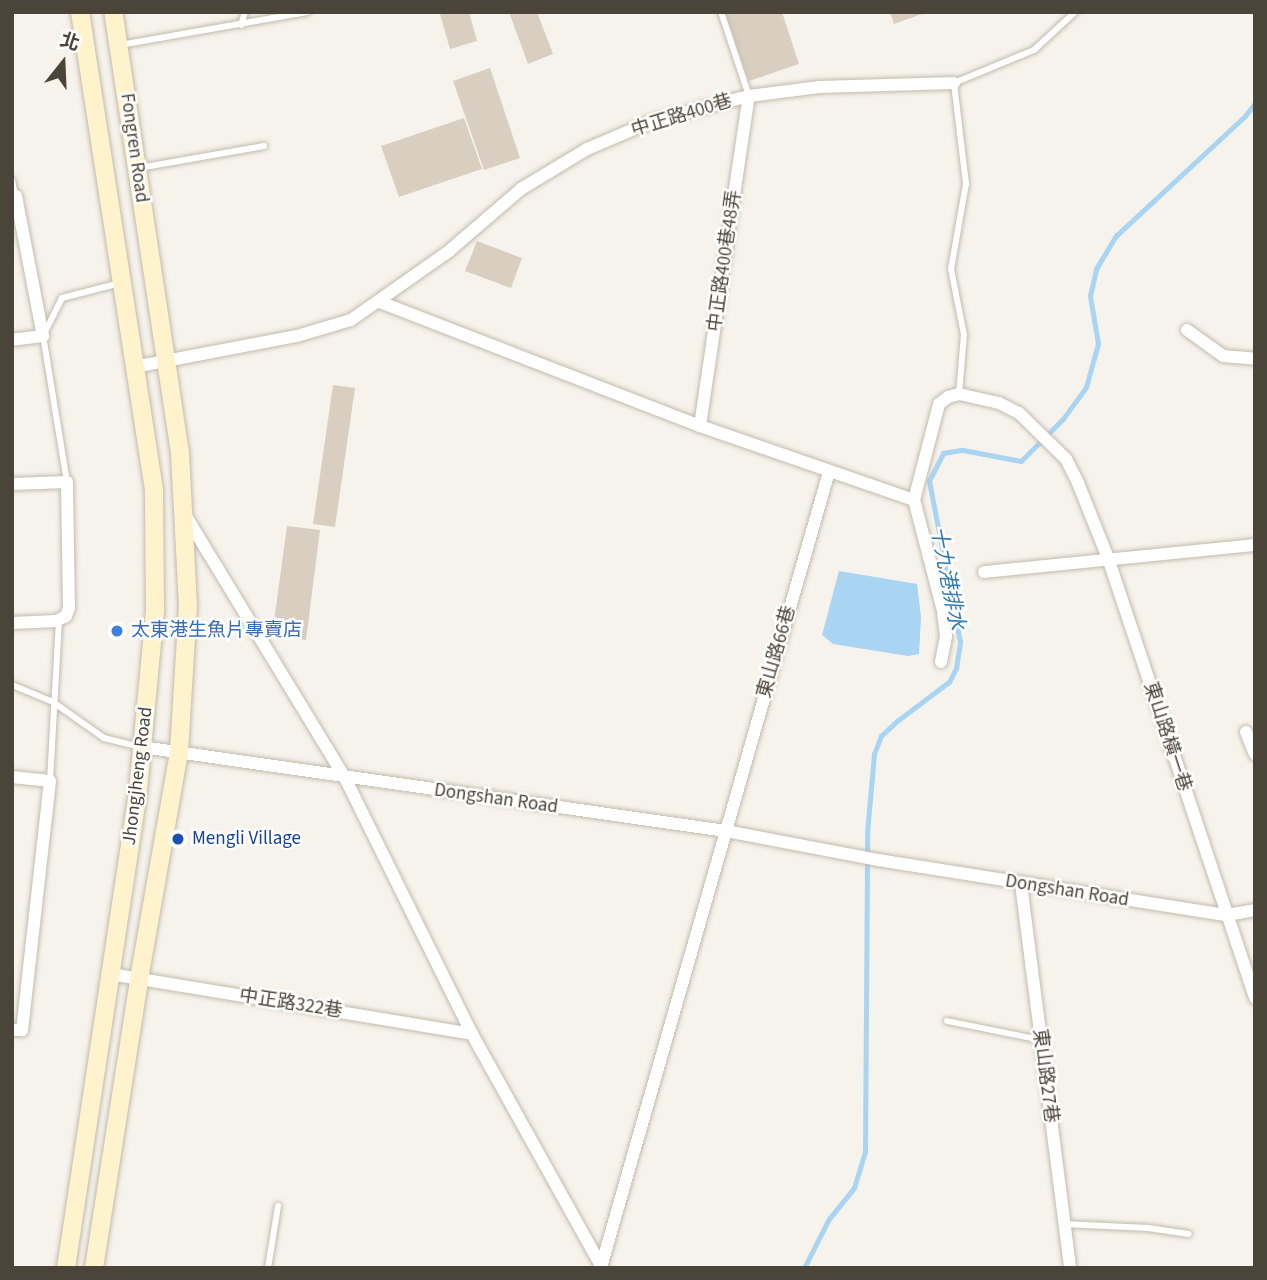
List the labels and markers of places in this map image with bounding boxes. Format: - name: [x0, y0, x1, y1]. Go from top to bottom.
- place label: 太東港生魚片專賣店: [131, 620, 302, 642]
- marker: 太東港生魚片專賣店: [109, 623, 125, 639]
- place label: Mengli Village: [192, 828, 301, 850]
- marker: Mengli Village: [170, 831, 186, 847]

